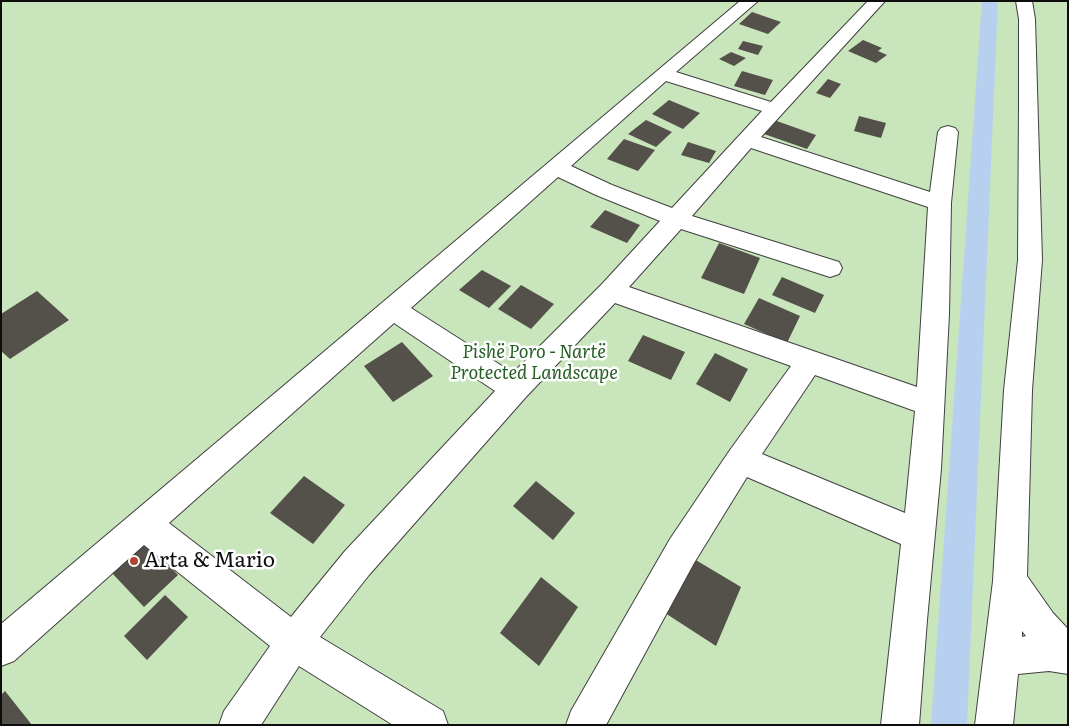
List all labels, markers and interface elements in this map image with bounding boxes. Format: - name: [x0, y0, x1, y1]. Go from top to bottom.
- park label: Pishë Poro - Nartë Protected Landscape: [450, 342, 618, 384]
- place label: Arta & Mario: [144, 548, 275, 574]
- marker: Arta & Mario: [128, 555, 140, 567]

